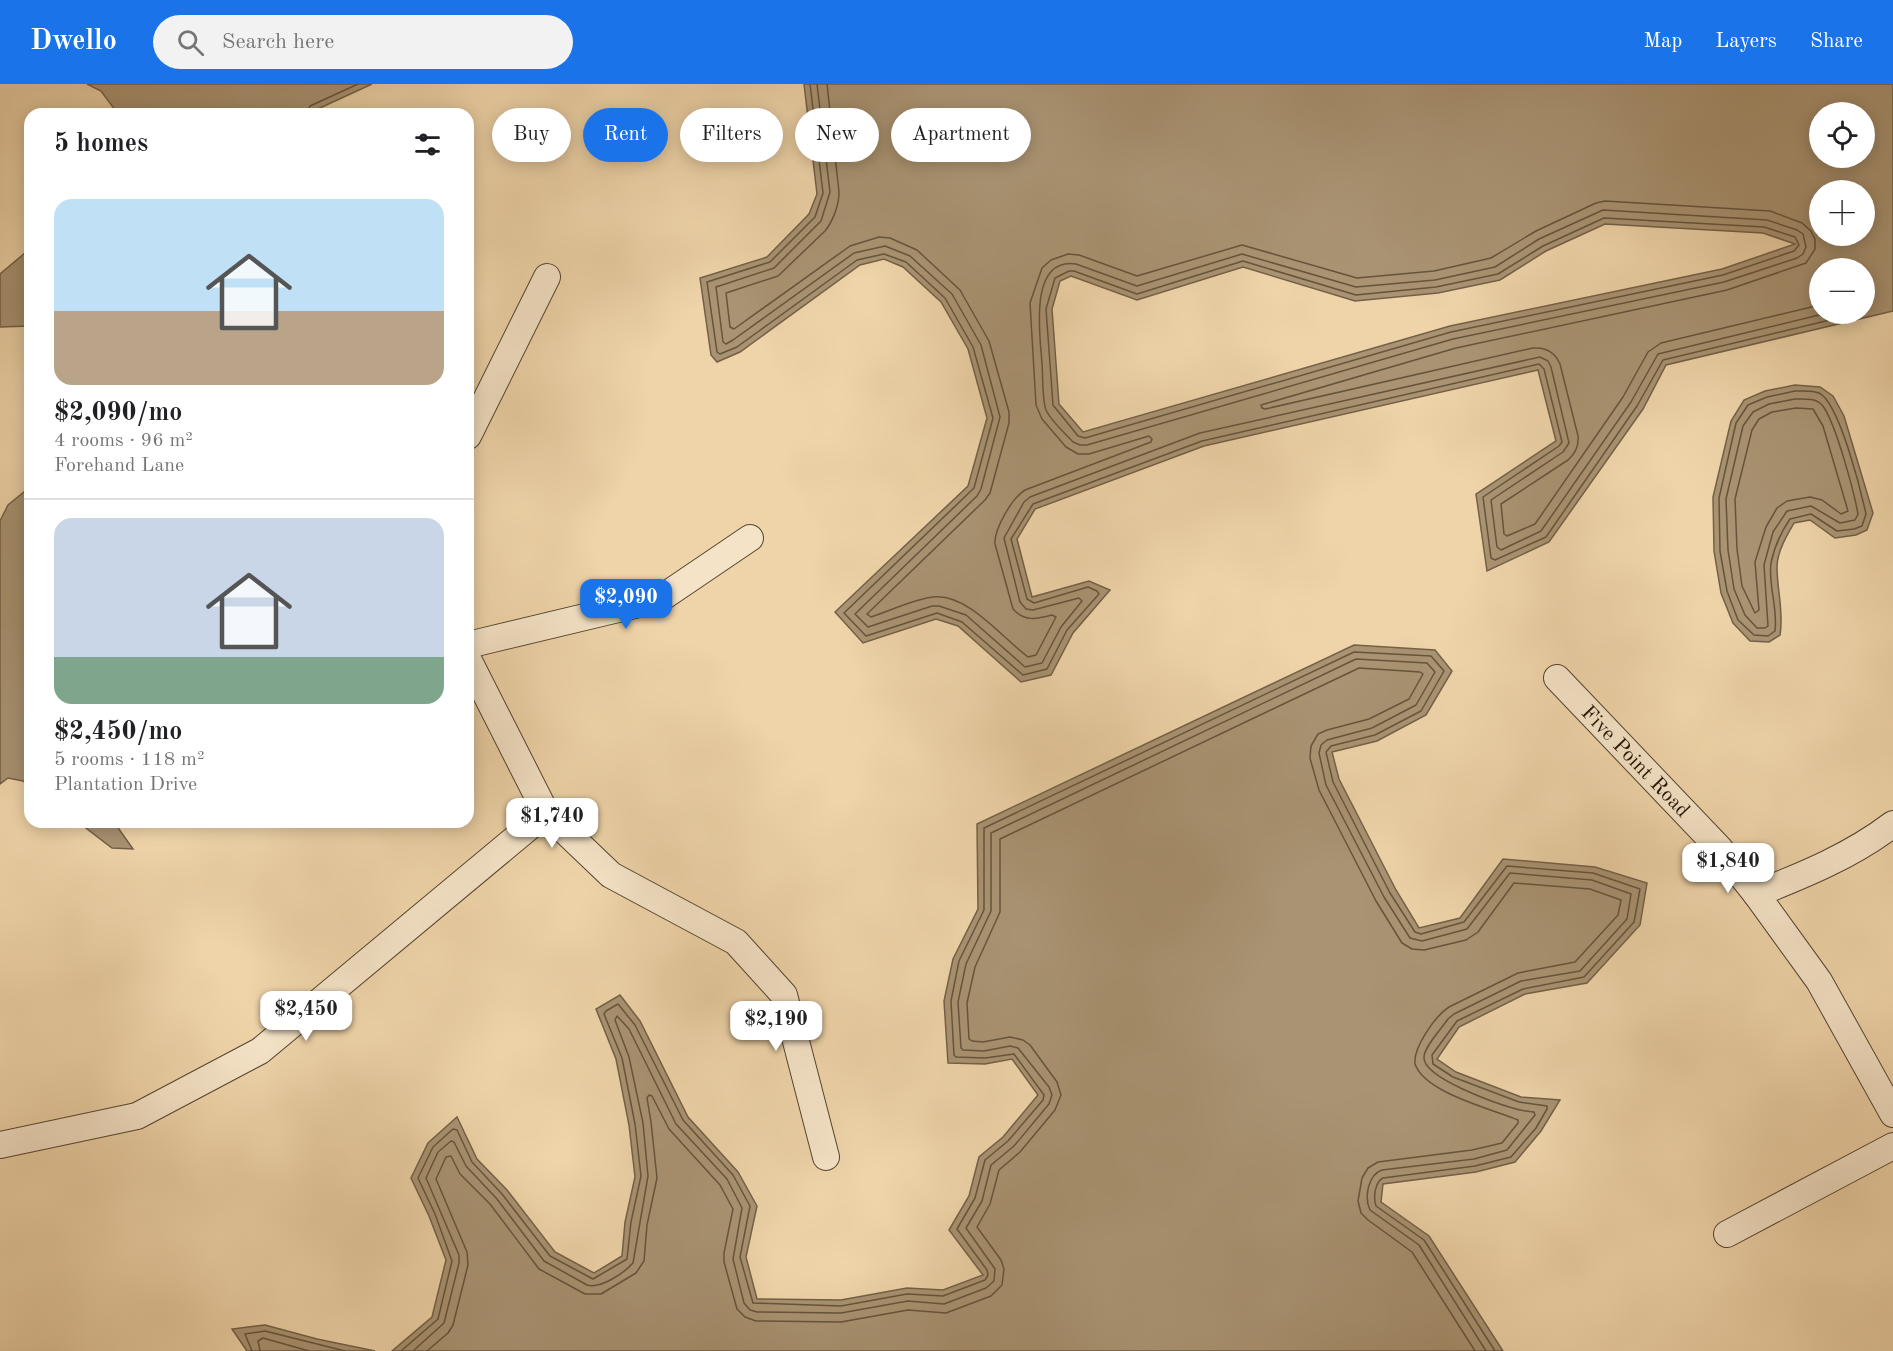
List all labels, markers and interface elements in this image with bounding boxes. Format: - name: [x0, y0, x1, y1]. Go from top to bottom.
- search box: [153, 15, 573, 69]
- icon: search: [174, 26, 207, 59]
- text: Dwello: [30, 28, 117, 56]
- text: Search here: [222, 31, 334, 53]
- text: Map: [1643, 31, 1682, 52]
- text: Layers: [1715, 31, 1777, 52]
- text: Share: [1810, 31, 1863, 52]
- map controls: [1809, 102, 1875, 324]
- button: locate: [1809, 102, 1875, 168]
- chip: Buy: [492, 108, 571, 162]
- chip: Rent: [583, 108, 668, 162]
- chip: Filters: [680, 108, 783, 162]
- chip: New: [795, 108, 879, 162]
- chip: Apartment: [891, 108, 1031, 162]
- icon: filters: [411, 128, 444, 161]
- text: 5 homes: [54, 131, 148, 157]
- button: +: [1809, 180, 1875, 246]
- icon: home: [195, 238, 303, 346]
- button: −: [1809, 258, 1875, 324]
- text: $2,090/mo: [54, 400, 182, 426]
- text: 4 rooms · 96 m²: [54, 431, 193, 451]
- text: Forehand Lane: [54, 456, 184, 476]
- icon: home: [195, 557, 303, 665]
- pin: $2,090: [577, 579, 675, 630]
- text: $2,090: [594, 588, 658, 608]
- street label: Five Point Road: [1577, 702, 1693, 822]
- text: $2,450/mo: [54, 719, 182, 745]
- text: 5 rooms · 118 m²: [54, 750, 204, 770]
- text: Plantation Drive: [54, 775, 197, 795]
- pin: $1,740: [503, 798, 601, 849]
- text: $1,740: [520, 807, 584, 827]
- pin: $1,840: [1679, 843, 1777, 894]
- text: $1,840: [1696, 852, 1760, 872]
- pin: $2,450: [257, 991, 355, 1042]
- text: $2,450: [274, 1000, 338, 1020]
- pin: $2,190: [727, 1001, 825, 1052]
- text: $2,190: [744, 1010, 808, 1030]

